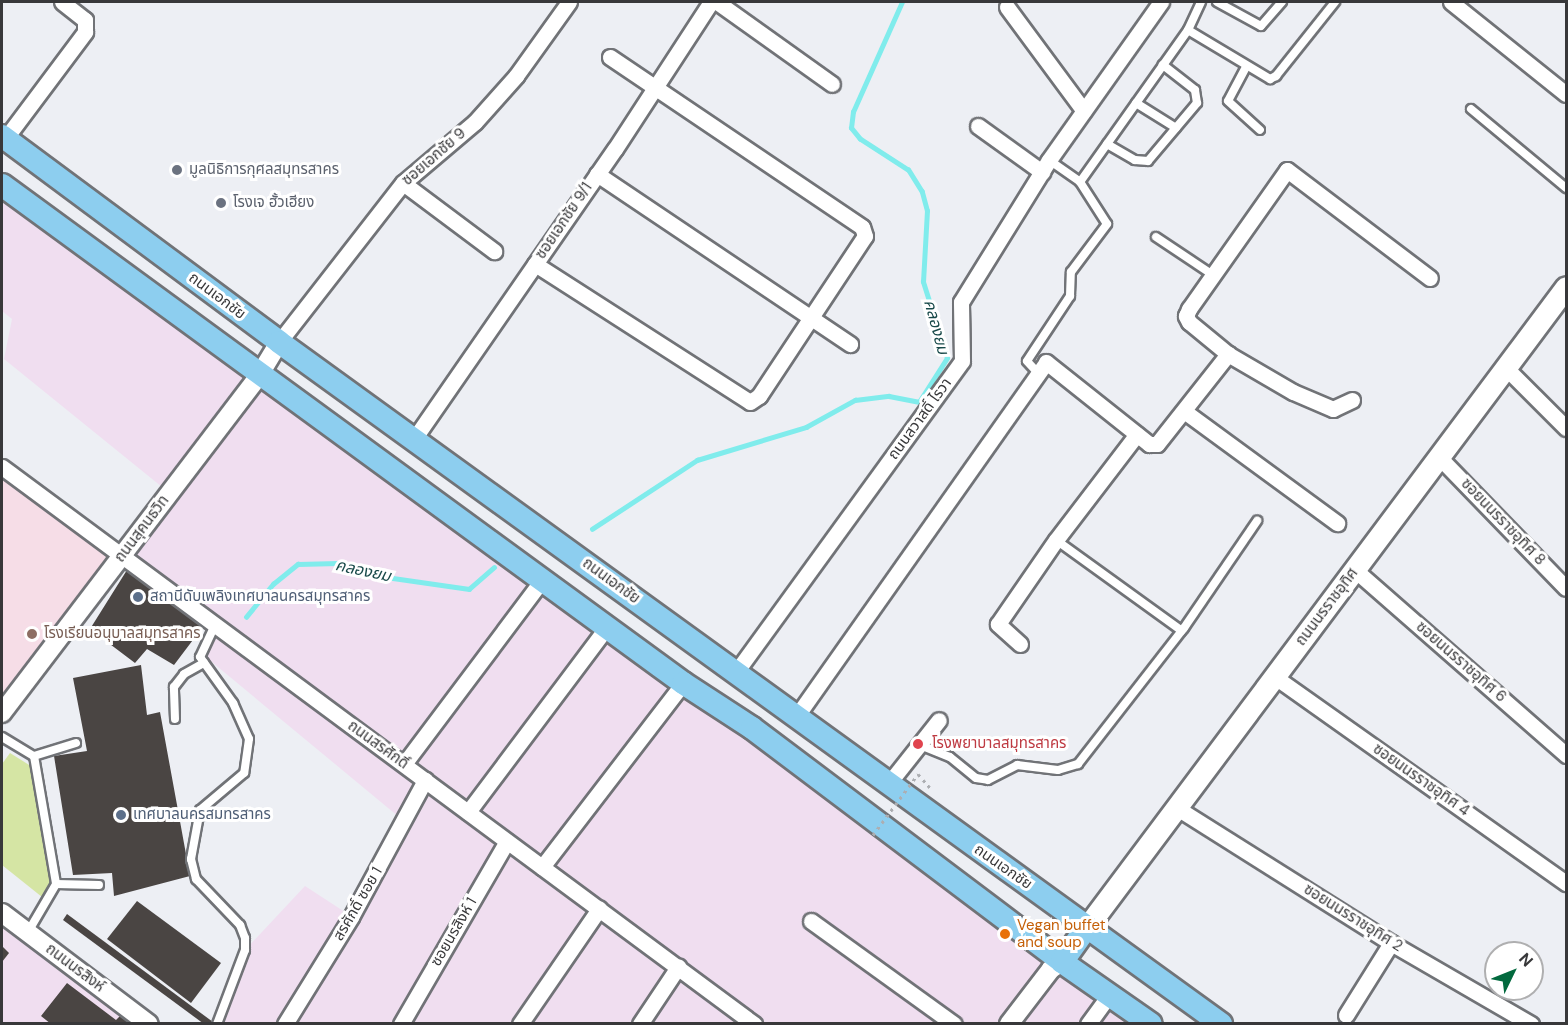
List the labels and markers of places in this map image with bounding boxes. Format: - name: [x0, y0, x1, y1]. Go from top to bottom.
- place label: มูลนิธิการกุศลสมุทรสาคร: [189, 161, 339, 179]
- marker: มูลนิธิการกุศลสมุทรสาคร: [170, 163, 184, 177]
- place label: โรงเจ ฮั้วเฮียง: [233, 194, 314, 212]
- marker: โรงเจ ฮั้วเฮียง: [214, 196, 228, 210]
- place label: สถานีดับเพลิงเทศบาลนครสมุทรสาคร: [150, 588, 370, 606]
- marker: สถานีดับเพลิงเทศบาลนครสมุทรสาคร: [131, 590, 145, 604]
- place label: โรงเรียนอนุบาลสมุทรสาคร: [44, 625, 201, 643]
- marker: โรงเรียนอนุบาลสมุทรสาคร: [25, 627, 39, 641]
- marker: โรงพยาบาลสมุทรสาคร: [909, 735, 927, 753]
- place label: โรงพยาบาลสมุทรสาคร: [932, 735, 1066, 753]
- place label: เทศบาลนครสมทรสาคร: [133, 806, 271, 824]
- marker: เทศบาลนครสมทรสาคร: [114, 808, 128, 822]
- place label: Vegan buffet and soup: [1017, 916, 1106, 951]
- marker: Vegan buffet and soup: [998, 927, 1012, 941]

